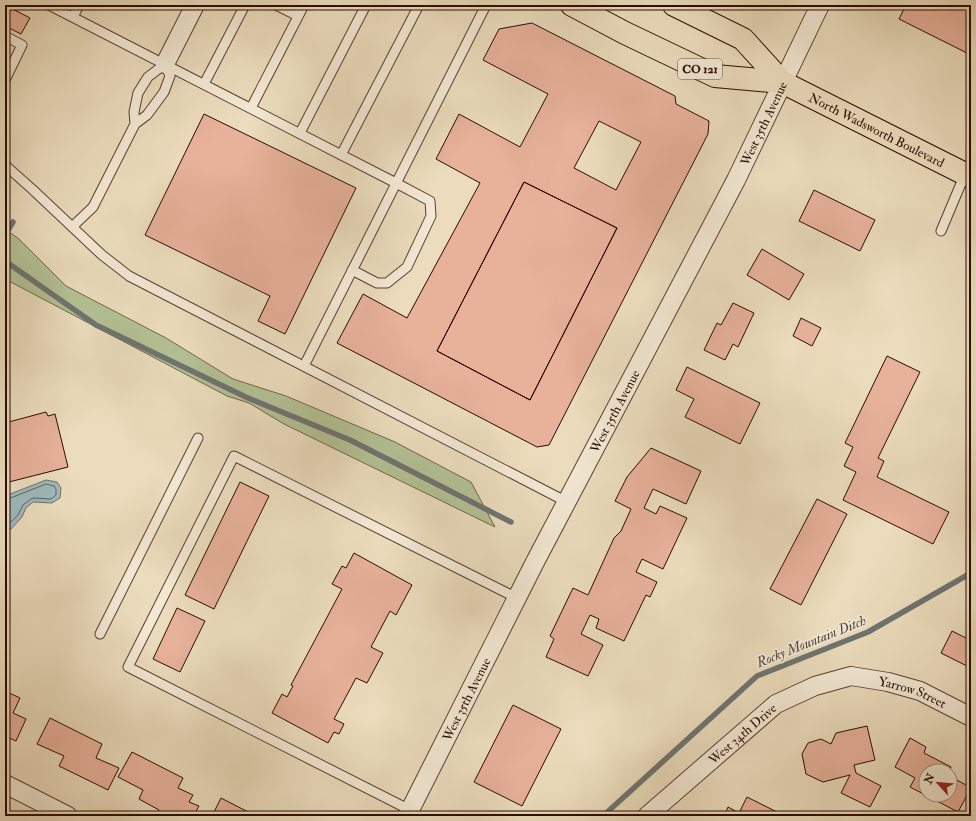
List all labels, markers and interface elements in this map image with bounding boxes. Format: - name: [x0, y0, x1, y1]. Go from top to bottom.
- road number: CO 121: [678, 59, 722, 79]
- street label: West 35th Avenue: [737, 79, 791, 169]
- street label: North Wadsworth Boulevard: [806, 90, 947, 172]
- street label: West 35th Avenue: [587, 367, 644, 456]
- water label: Rocky Mountain Ditch: [753, 612, 868, 672]
- street label: West 35th Avenue: [439, 655, 495, 745]
- street label: Yarrow Street: [877, 674, 949, 712]
- street label: West 34th Drive: [705, 700, 780, 769]
- north arrow: [918, 763, 958, 803]
- text: N: [921, 770, 938, 787]

